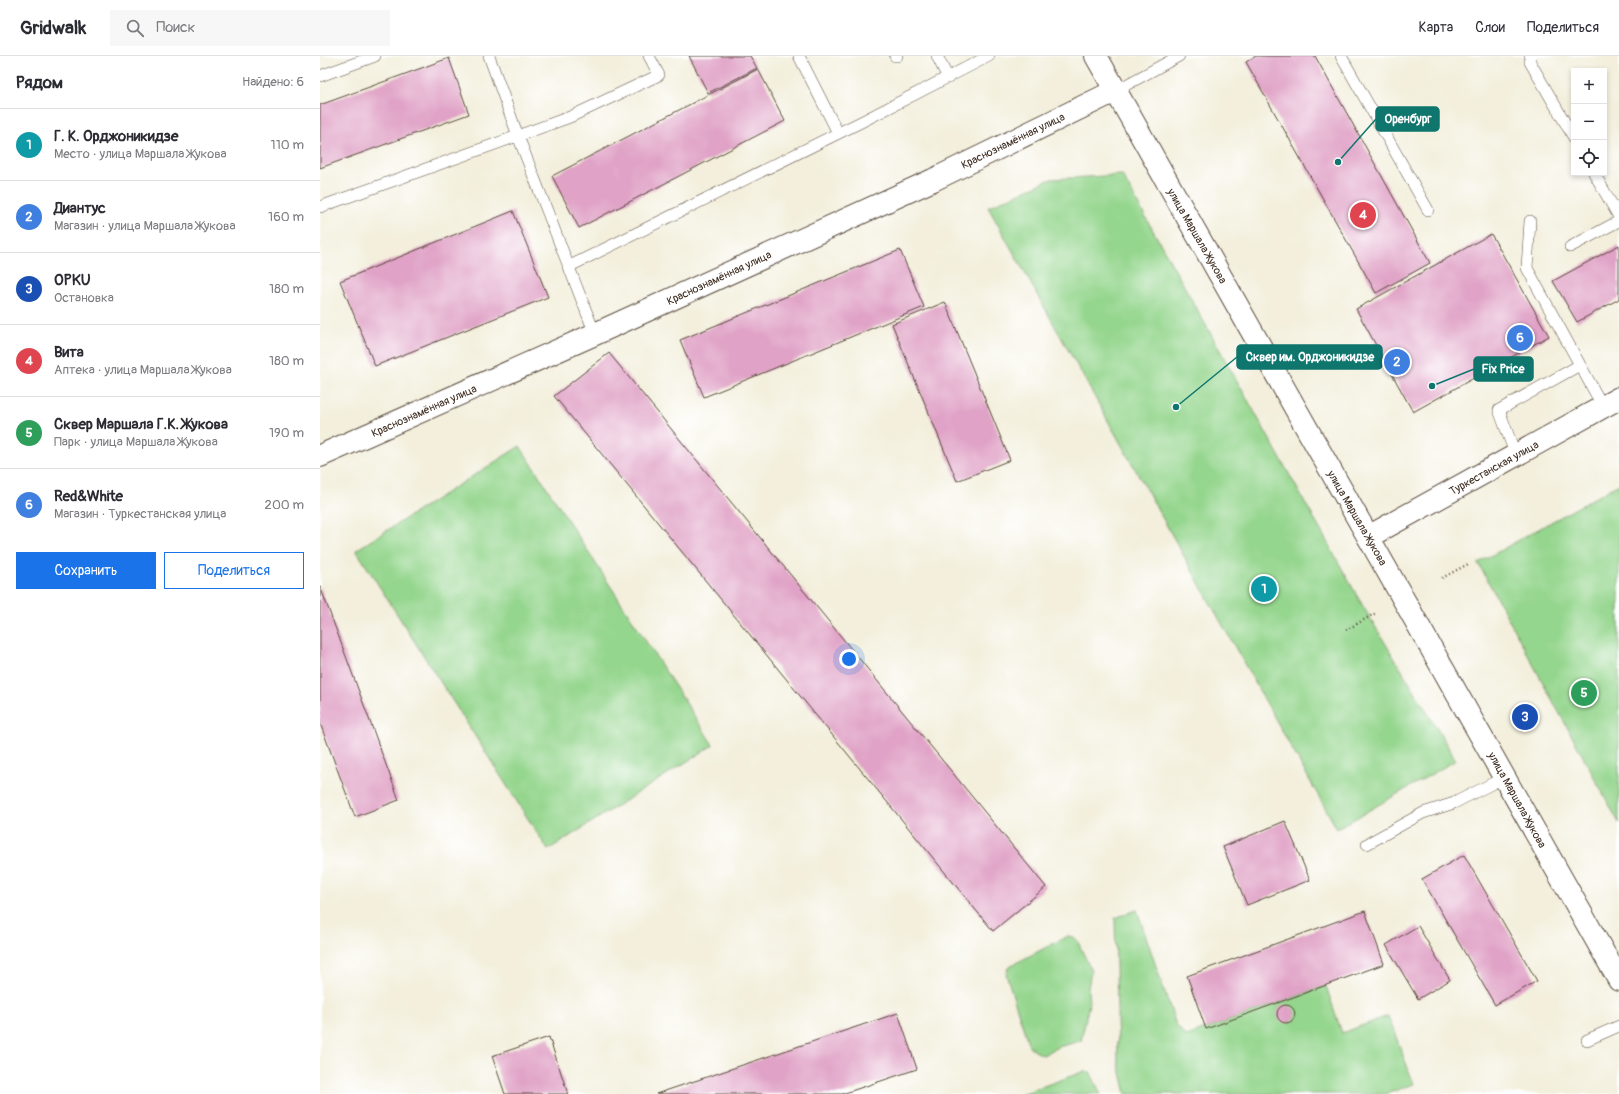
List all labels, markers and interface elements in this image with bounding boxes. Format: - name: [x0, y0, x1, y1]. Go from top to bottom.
- search box: [110, 10, 390, 46]
- text: Gridwalk: [20, 16, 86, 40]
- icon: search: [124, 17, 146, 39]
- text: Поиск: [156, 18, 195, 37]
- text: Карта: [1419, 19, 1453, 36]
- text: Слои: [1475, 19, 1505, 36]
- text: Поделиться: [1527, 19, 1599, 36]
- map controls: [1571, 68, 1607, 176]
- button: +: [1571, 68, 1607, 104]
- text: Рядом: [16, 72, 63, 93]
- text: Найдено: 6: [242, 74, 304, 90]
- button: −: [1571, 104, 1607, 140]
- callout: Оренбург: [1376, 107, 1439, 131]
- street label: Краснознамённая улица: [959, 110, 1067, 172]
- text: Оренбург: [1385, 112, 1432, 127]
- text: Г. К. Орджоникидзе: [54, 127, 178, 146]
- text: 1: [26, 137, 32, 153]
- text: 110 m: [271, 137, 304, 153]
- button: locate: [1571, 140, 1607, 176]
- text: Место · улица Маршала Жукова: [54, 146, 227, 162]
- street label: улица Маршала Жукова: [1164, 185, 1230, 286]
- text: Диантус: [54, 199, 106, 218]
- pin: 4: [1350, 200, 1376, 230]
- text: 2: [25, 209, 33, 225]
- text: 160 m: [268, 209, 304, 225]
- text: Магазин · улица Маршала Жукова: [54, 218, 235, 234]
- street label: Краснознамённая улица: [665, 248, 773, 308]
- text: OPKU: [54, 271, 91, 290]
- text: 3: [25, 281, 33, 297]
- text: 180 m: [269, 281, 304, 297]
- text: Остановка: [54, 290, 114, 306]
- pin: 6: [1507, 323, 1533, 353]
- text: Вита: [54, 343, 84, 362]
- callout: Сквер им. Орджоникидзе: [1237, 345, 1382, 369]
- pin: 2: [1384, 347, 1410, 377]
- text: Сквер им. Орджоникидзе: [1246, 350, 1375, 365]
- text: 4: [25, 353, 33, 369]
- text: 180 m: [269, 353, 304, 369]
- callout: Fix Price: [1474, 357, 1533, 381]
- text: Аптека · улица Маршала Жукова: [54, 362, 232, 378]
- text: Fix Price: [1482, 362, 1525, 377]
- street label: Краснознамённая улица: [369, 382, 479, 440]
- text: Сквер Маршала Г.К. Жукова: [54, 415, 228, 434]
- text: 5: [25, 425, 33, 441]
- text: 190 m: [269, 425, 304, 441]
- text: Парк · улица Маршала Жукова: [54, 434, 218, 450]
- street label: Туркестанская улица: [1447, 438, 1541, 498]
- street label: улица Маршала Жукова: [1324, 467, 1390, 568]
- text: Red&White: [54, 487, 123, 506]
- text: 6: [25, 497, 33, 513]
- text: 200 m: [265, 497, 304, 513]
- text: Магазин · Туркестанская улица: [54, 506, 226, 522]
- button: Сохранить: [16, 552, 156, 589]
- button: Поделиться: [164, 552, 304, 589]
- pin: 1: [1251, 574, 1277, 604]
- your location: [839, 649, 859, 669]
- pin: 5: [1571, 678, 1597, 708]
- pin: 3: [1512, 702, 1538, 732]
- street label: улица Маршала Жукова: [1485, 749, 1549, 850]

